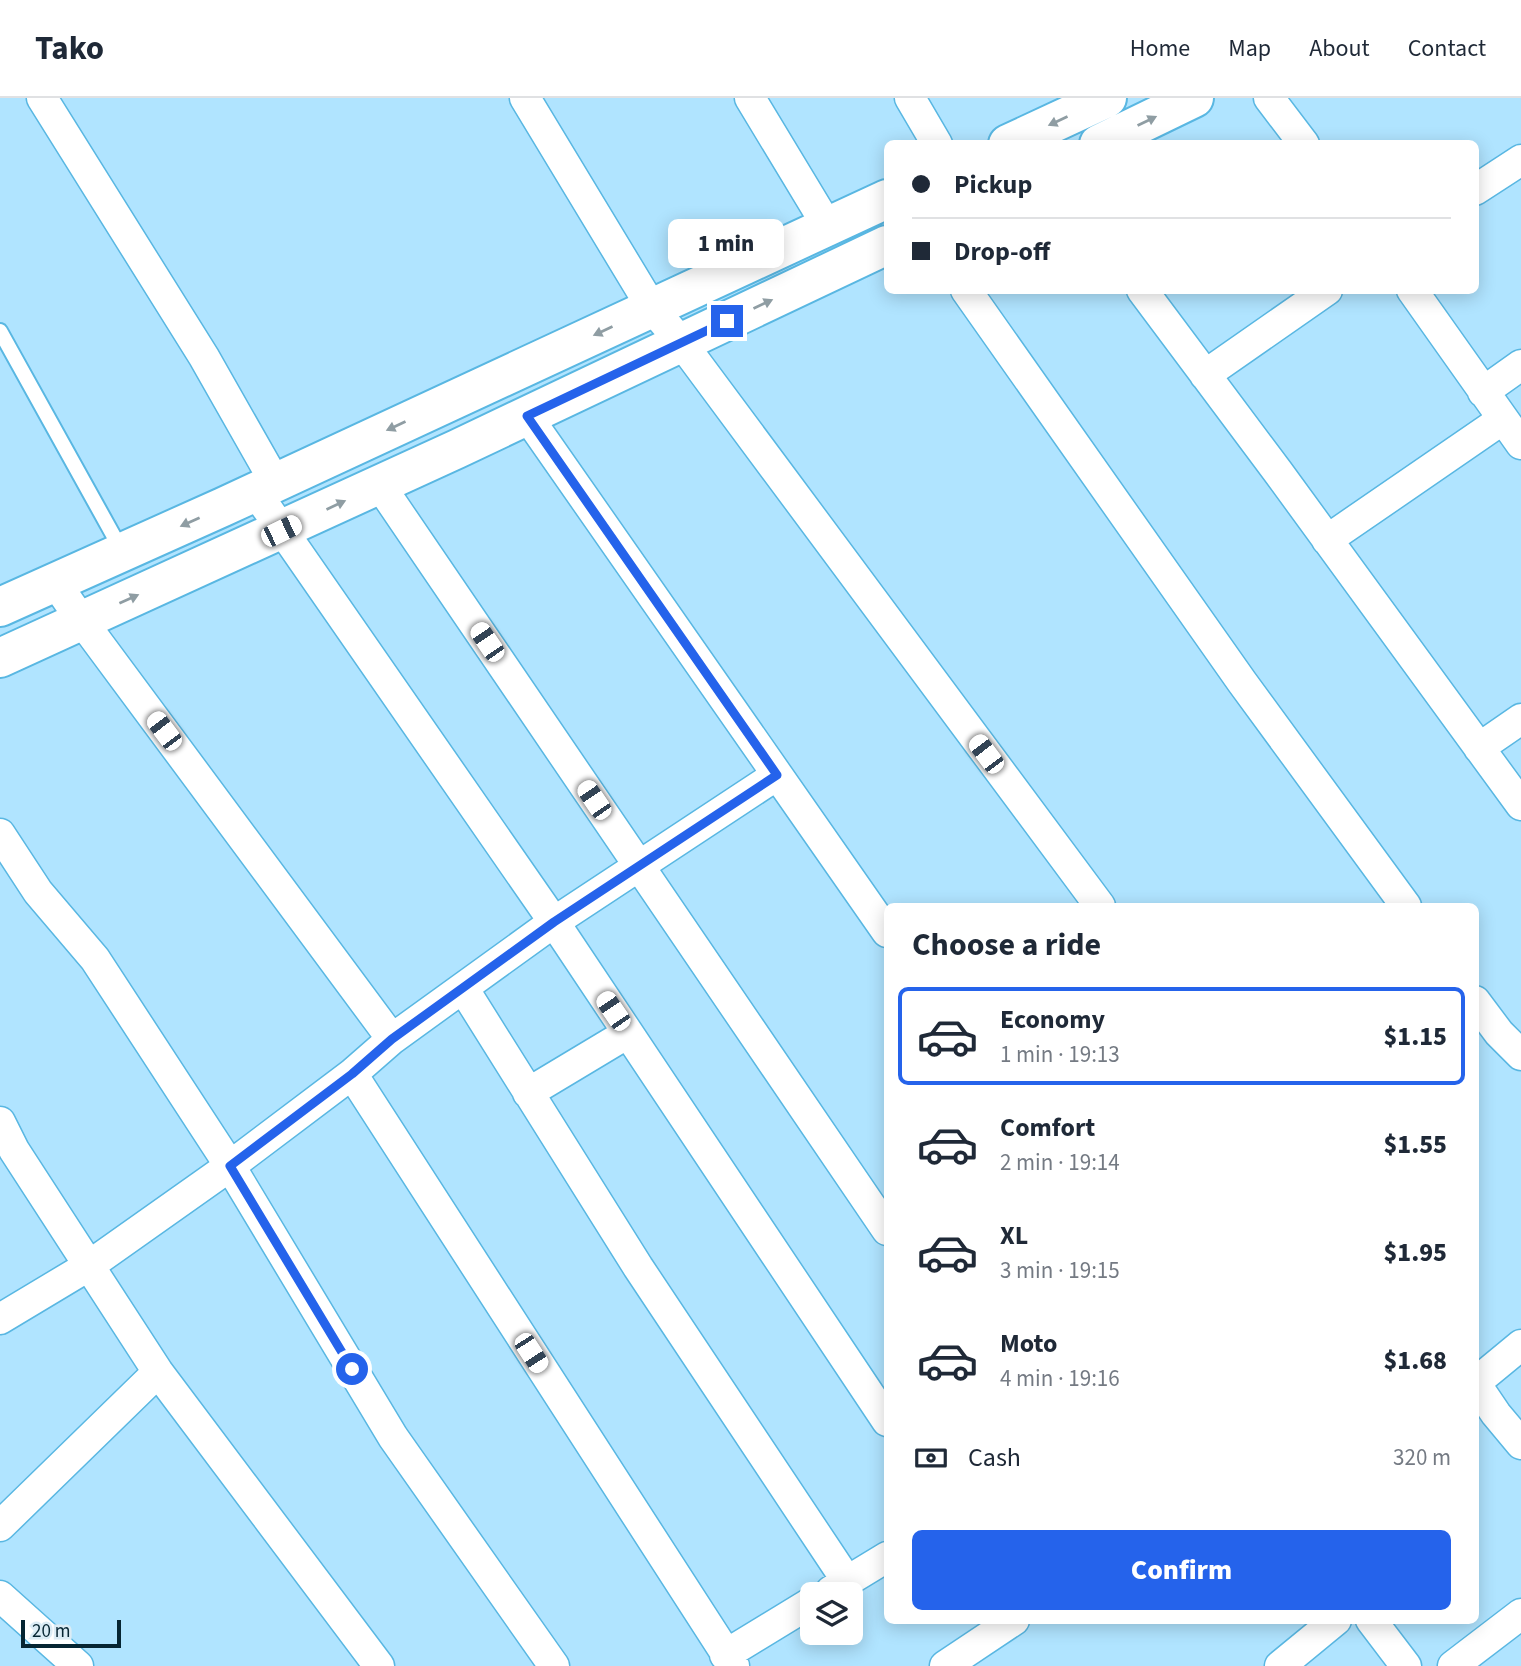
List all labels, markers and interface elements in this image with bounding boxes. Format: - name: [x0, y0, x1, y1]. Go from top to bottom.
- text: Tako: [35, 25, 104, 72]
- text: Home: [1130, 31, 1190, 66]
- text: Map: [1228, 31, 1271, 66]
- text: About: [1309, 31, 1370, 66]
- text: Contact: [1408, 31, 1486, 66]
- one-way arrow: [1137, 115, 1157, 126]
- one-way arrow: [1047, 116, 1068, 127]
- text: Pickup: [954, 166, 1032, 203]
- callout: 1 min: [669, 220, 785, 268]
- text: 1 min: [698, 227, 754, 260]
- text: Drop-off: [954, 233, 1050, 270]
- one-way arrow: [753, 298, 773, 309]
- route end: [711, 305, 743, 337]
- one-way arrow: [593, 325, 613, 337]
- one-way arrow: [386, 420, 406, 432]
- one-way arrow: [326, 499, 346, 510]
- car: [258, 512, 305, 550]
- one-way arrow: [180, 516, 200, 528]
- one-way arrow: [119, 593, 139, 605]
- car: [467, 619, 508, 665]
- car: [143, 708, 186, 754]
- car: [965, 731, 1008, 777]
- car: [574, 777, 615, 823]
- text: Choose a ride: [912, 922, 1101, 968]
- car: [593, 988, 634, 1034]
- text: Economy: [1000, 1001, 1105, 1038]
- icon: car: [916, 1005, 979, 1068]
- text: $1.15: [1383, 1018, 1447, 1055]
- text: 1 min · 19:13: [1000, 1038, 1120, 1071]
- text: Comfort: [1000, 1109, 1095, 1146]
- icon: car: [916, 1113, 979, 1176]
- text: $1.55: [1383, 1126, 1447, 1163]
- text: 2 min · 19:14: [1000, 1146, 1120, 1179]
- text: XL: [1000, 1217, 1028, 1254]
- icon: car: [916, 1221, 979, 1284]
- text: $1.95: [1383, 1234, 1447, 1271]
- text: 3 min · 19:15: [1000, 1254, 1120, 1287]
- text: Moto: [1000, 1325, 1057, 1362]
- icon: car: [916, 1329, 979, 1392]
- car: [511, 1330, 552, 1376]
- text: $1.68: [1383, 1342, 1447, 1379]
- route start: [336, 1353, 368, 1385]
- text: 4 min · 19:16: [1000, 1362, 1120, 1395]
- icon: cash: [912, 1439, 950, 1477]
- text: Cash: [968, 1439, 1021, 1476]
- text: 320 m: [1393, 1441, 1451, 1474]
- button: Confirm: [912, 1530, 1451, 1610]
- map controls: [800, 1582, 863, 1645]
- button: layers: [800, 1582, 863, 1645]
- scale bar: [21, 1617, 121, 1649]
- text: 20 m: [32, 1618, 70, 1645]

